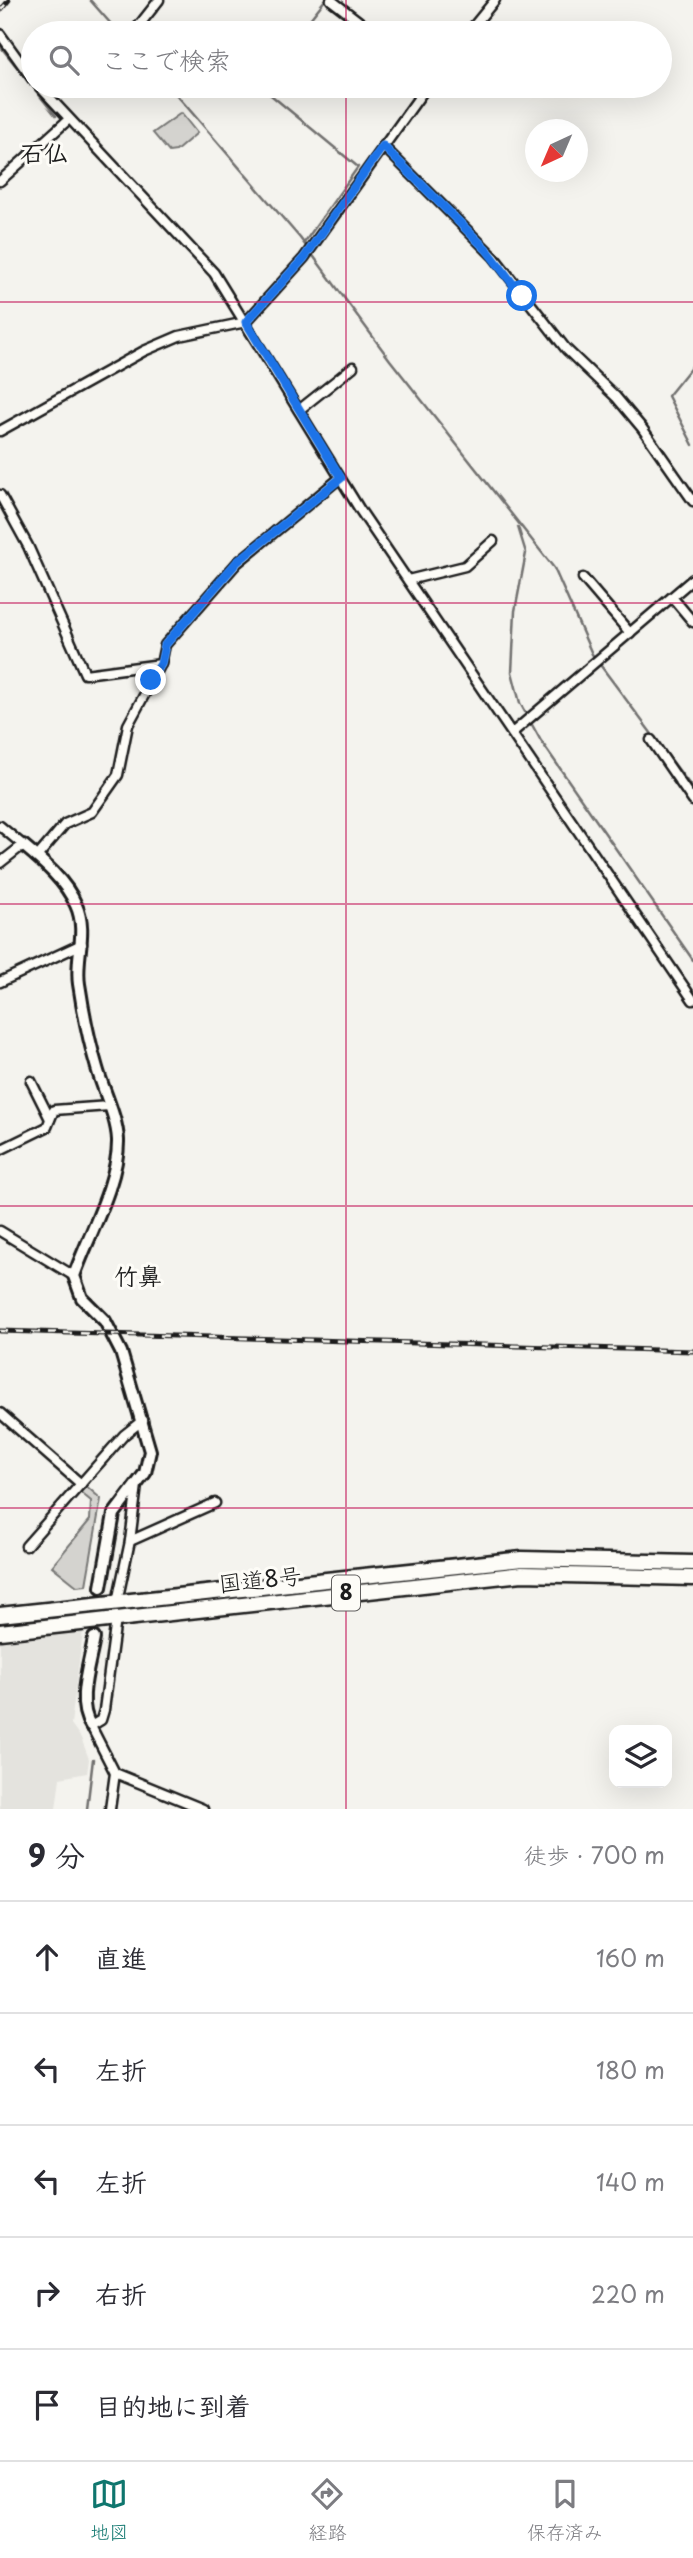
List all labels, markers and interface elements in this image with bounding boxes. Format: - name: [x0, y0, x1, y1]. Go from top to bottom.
- search box: [21, 21, 672, 98]
- text: ここで検索: [101, 40, 231, 79]
- icon: search: [45, 41, 83, 79]
- north arrow: [525, 119, 588, 182]
- district label: 石仏: [20, 134, 68, 170]
- route start: [506, 280, 537, 311]
- route end: [135, 664, 166, 695]
- district label: 竹鼻: [114, 1257, 162, 1293]
- street label: 国道8号: [217, 1557, 303, 1600]
- road number: 8: [332, 1576, 360, 1610]
- map controls: [609, 1725, 672, 1788]
- button: layers: [609, 1725, 672, 1788]
- text: 9 分: [28, 1832, 85, 1877]
- text: 徒歩 · 700 m: [524, 1837, 665, 1872]
- icon: ahead: [28, 1938, 66, 1976]
- text: 直進: [95, 1938, 147, 1977]
- text: 160 m: [596, 1940, 665, 1975]
- icon: left: [28, 2050, 66, 2088]
- text: 左折: [95, 2050, 147, 2089]
- text: 180 m: [596, 2052, 665, 2087]
- icon: left: [28, 2162, 66, 2200]
- text: 左折: [95, 2162, 147, 2201]
- text: 140 m: [596, 2164, 665, 2199]
- icon: right: [28, 2274, 66, 2312]
- text: 右折: [95, 2274, 147, 2313]
- text: 220 m: [591, 2276, 665, 2311]
- icon: arrive: [28, 2386, 66, 2424]
- text: 目的地に到着: [95, 2386, 251, 2425]
- tab: 地図: [90, 2475, 128, 2545]
- tab: 経路: [308, 2475, 347, 2545]
- tab: 保存済み: [527, 2475, 603, 2545]

